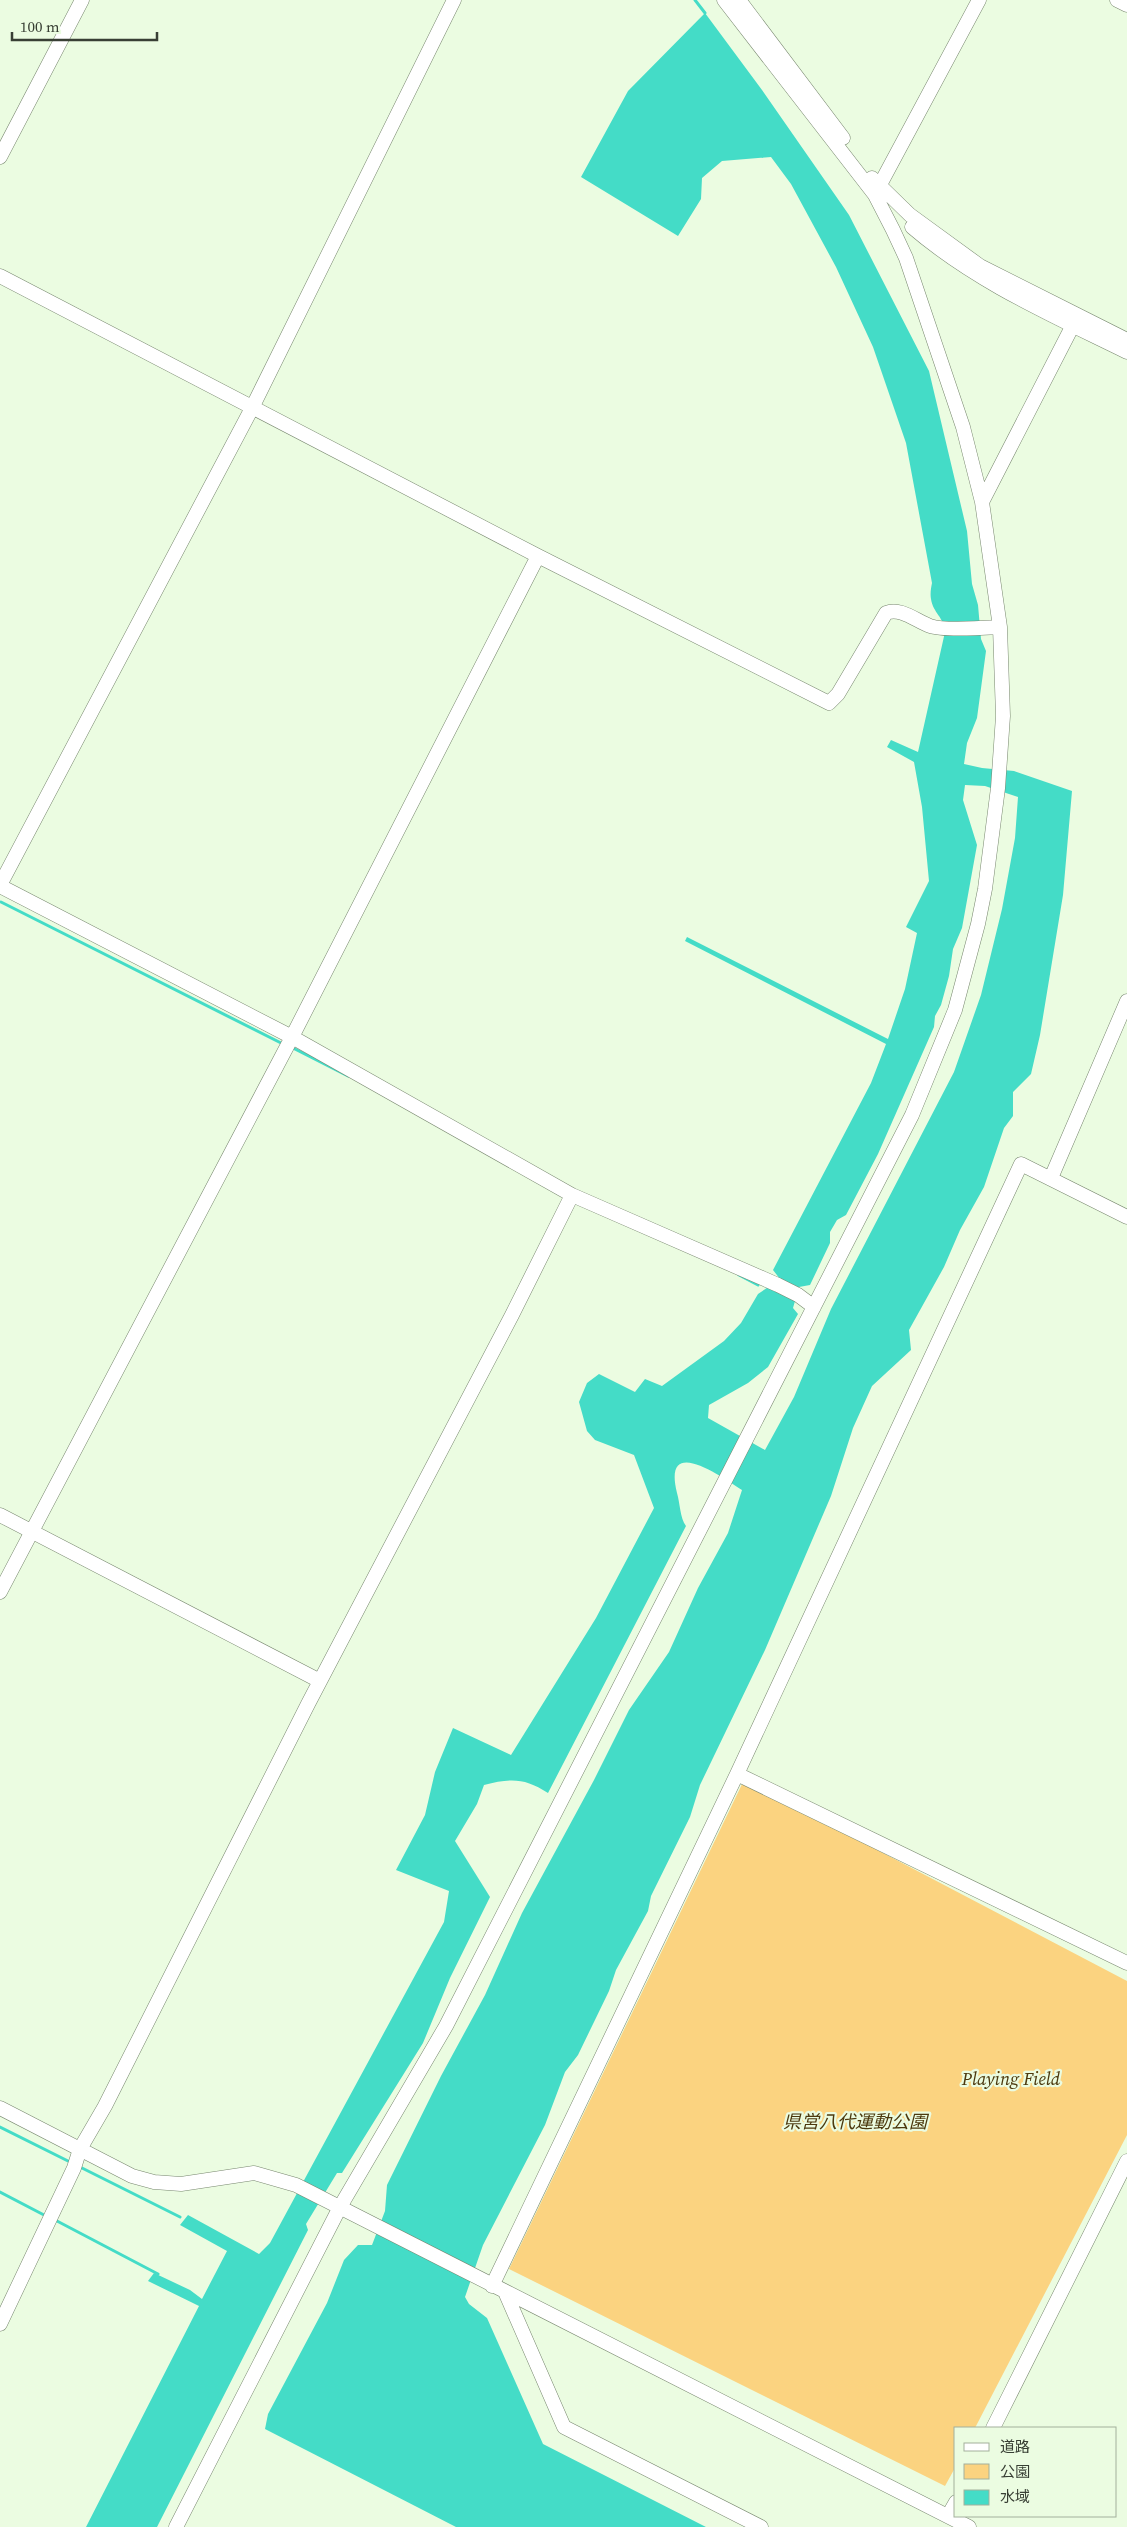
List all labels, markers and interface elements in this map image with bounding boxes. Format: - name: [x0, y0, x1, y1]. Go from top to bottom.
- scale bar: [12, 10, 158, 42]
- text: 100 m: [20, 16, 60, 37]
- park label: Playing Field: [961, 2066, 1061, 2091]
- park label: 県営八代運動公園: [783, 2109, 930, 2134]
- legend: [954, 2427, 1117, 2517]
- text: 道路: [1000, 2436, 1030, 2457]
- text: 公園: [1000, 2461, 1030, 2482]
- text: 水域: [1000, 2486, 1030, 2507]

